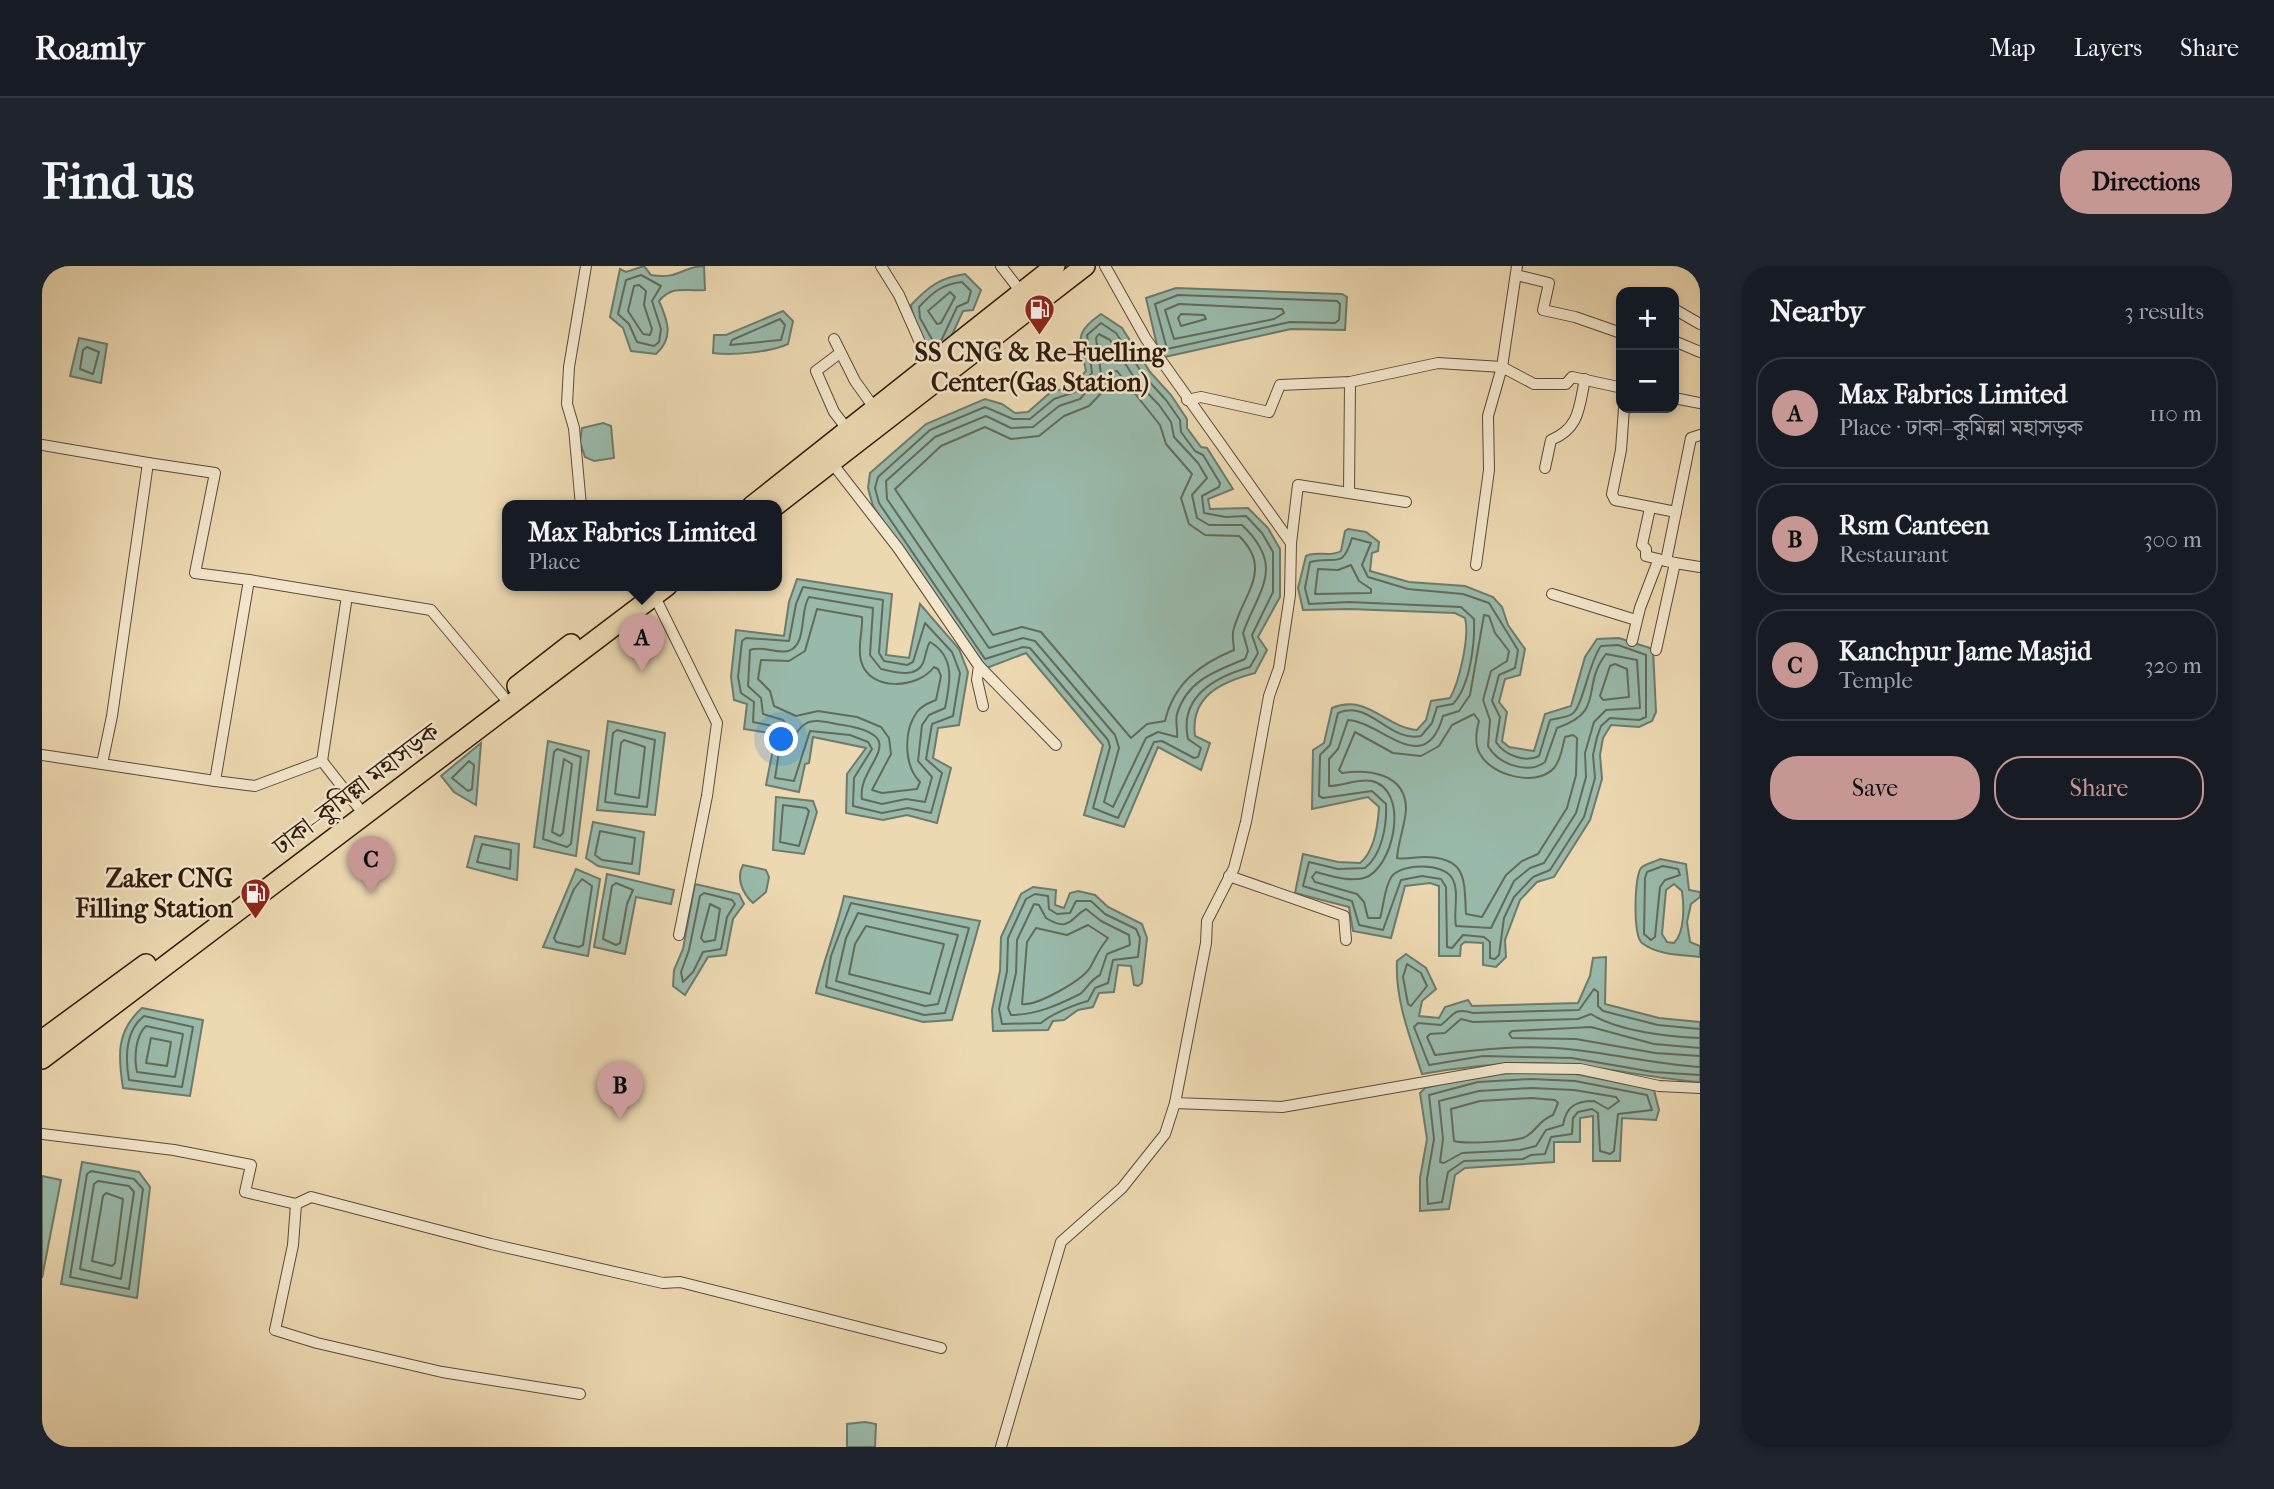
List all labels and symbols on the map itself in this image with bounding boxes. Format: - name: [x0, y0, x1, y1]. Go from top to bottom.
- fuel station icon: SS CNG & Re-Fuelling Center(Gas Station): [1023, 292, 1057, 336]
- place label: SS CNG & Re-Fuelling Center(Gas Station): [915, 337, 1166, 398]
- pin: A: [619, 614, 665, 672]
- street label: ঢাকা–কুমিল্লা মহাসড়ক: [266, 715, 447, 862]
- your location: [764, 722, 798, 756]
- pin: C: [348, 836, 394, 894]
- place label: Zaker CNG Filling Station: [74, 863, 234, 924]
- fuel station icon: Zaker CNG Filling Station: [239, 876, 273, 920]
- pin: B: [597, 1062, 643, 1120]

